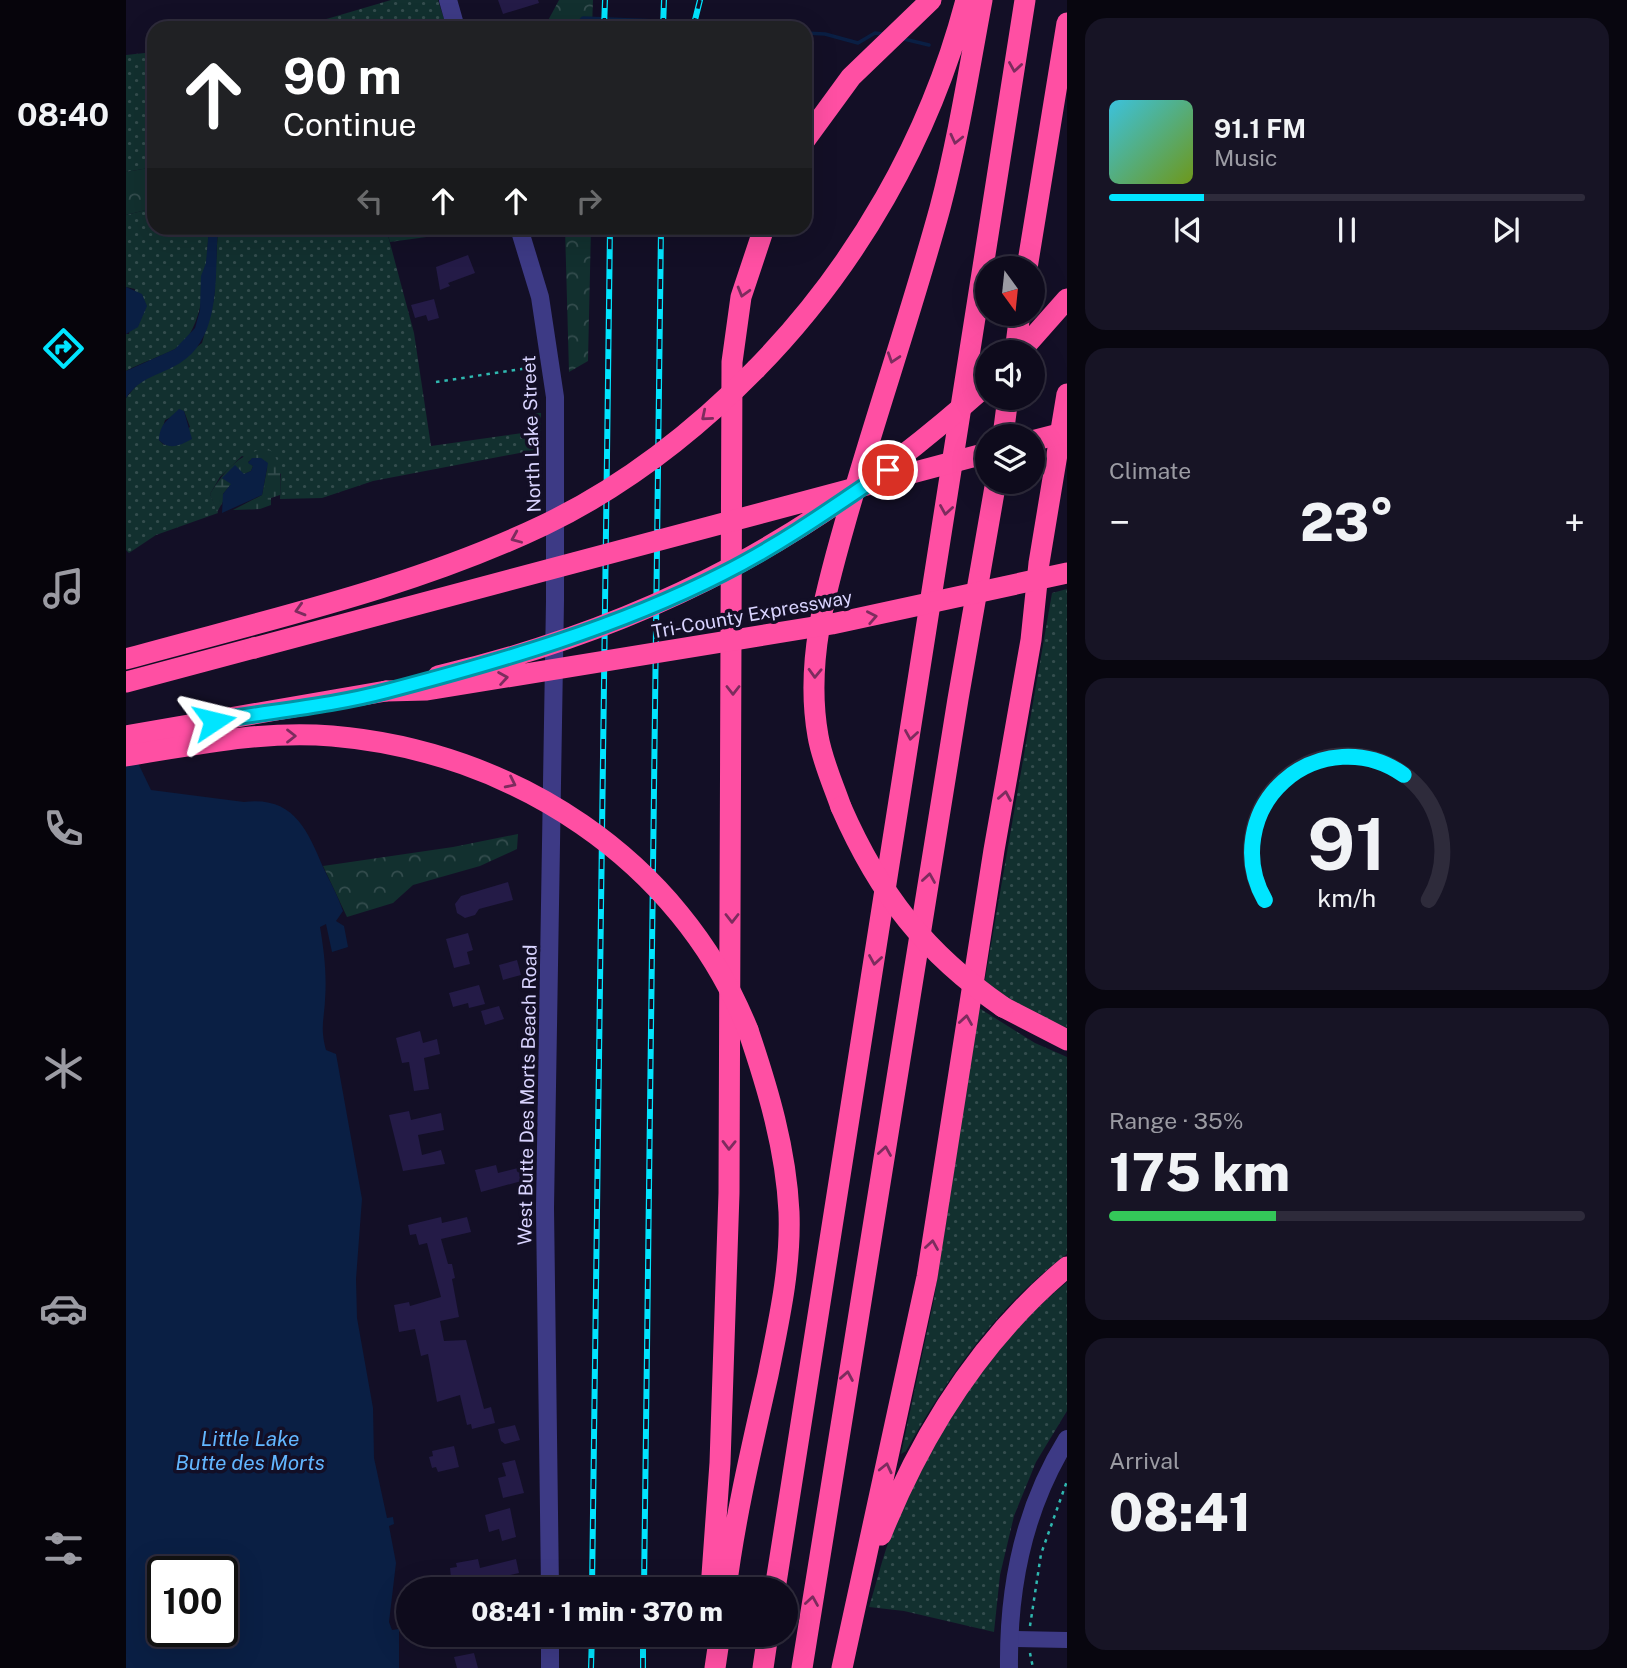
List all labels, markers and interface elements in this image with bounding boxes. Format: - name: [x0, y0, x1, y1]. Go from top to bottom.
- text: 90 m: [283, 47, 402, 105]
- icon: ahead: [168, 49, 259, 140]
- one-way arrow: [1008, 62, 1023, 73]
- text: 08:40: [17, 96, 109, 133]
- text: Continue: [283, 106, 417, 143]
- text: 91.1 FM: [1214, 113, 1306, 144]
- one-way arrow: [950, 133, 964, 145]
- text: Music: [1214, 144, 1278, 171]
- icon: left: [351, 182, 389, 220]
- icon: ahead: [424, 182, 462, 220]
- icon: ahead: [497, 182, 535, 220]
- icon: right: [570, 182, 608, 220]
- icon: previous: [1169, 211, 1207, 249]
- icon: pause: [1328, 211, 1366, 249]
- icon: next: [1487, 211, 1525, 249]
- north arrow: [975, 256, 1045, 326]
- map controls: [975, 256, 1045, 494]
- one-way arrow: [736, 286, 751, 298]
- icon: directions: [39, 324, 88, 373]
- button: sound: [975, 340, 1045, 410]
- one-way arrow: [887, 352, 902, 364]
- street label: North Lake Street: [517, 355, 545, 513]
- one-way arrow: [702, 408, 715, 420]
- button: layers: [975, 424, 1045, 494]
- pin: [858, 440, 918, 500]
- icon: arrive: [869, 451, 907, 489]
- text: Climate: [1109, 457, 1191, 484]
- text: 23°: [1300, 492, 1394, 553]
- text: −: [1109, 500, 1130, 545]
- text: +: [1564, 500, 1585, 545]
- one-way arrow: [939, 504, 954, 516]
- one-way arrow: [510, 530, 523, 544]
- icon: music: [39, 564, 88, 613]
- street label: Tri-County Expressway: [650, 586, 854, 642]
- one-way arrow: [294, 602, 306, 616]
- one-way arrow: [866, 610, 878, 625]
- one-way arrow: [807, 667, 822, 678]
- one-way arrow: [497, 671, 508, 686]
- position arrow: [177, 684, 251, 758]
- one-way arrow: [725, 686, 741, 696]
- one-way arrow: [286, 728, 296, 744]
- one-way arrow: [904, 729, 919, 741]
- one-way arrow: [504, 775, 516, 789]
- one-way arrow: [996, 790, 1011, 802]
- text: 91: [1307, 801, 1387, 886]
- icon: phone: [39, 804, 88, 853]
- one-way arrow: [921, 872, 936, 884]
- text: km/h: [1318, 883, 1376, 913]
- one-way arrow: [724, 913, 740, 924]
- street label: West Butte Des Morts Beach Road: [513, 944, 541, 1246]
- one-way arrow: [868, 954, 883, 965]
- one-way arrow: [958, 1014, 973, 1026]
- icon: climate: [39, 1044, 88, 1093]
- text: Range · 35%: [1109, 1107, 1243, 1134]
- one-way arrow: [722, 1140, 737, 1151]
- text: 175 km: [1109, 1142, 1290, 1203]
- one-way arrow: [877, 1145, 892, 1157]
- one-way arrow: [924, 1239, 939, 1251]
- icon: car: [39, 1284, 88, 1333]
- one-way arrow: [839, 1370, 854, 1382]
- water label: Little Lake Butte des Morts: [175, 1426, 325, 1475]
- text: Arrival: [1109, 1447, 1180, 1474]
- one-way arrow: [878, 1462, 893, 1474]
- text: 08:41: [1109, 1482, 1251, 1543]
- icon: filters: [39, 1524, 88, 1573]
- speed limit sign: 100: [147, 1556, 238, 1647]
- one-way arrow: [805, 1595, 820, 1606]
- text: 08:41 · 1 min · 370 m: [471, 1596, 723, 1627]

